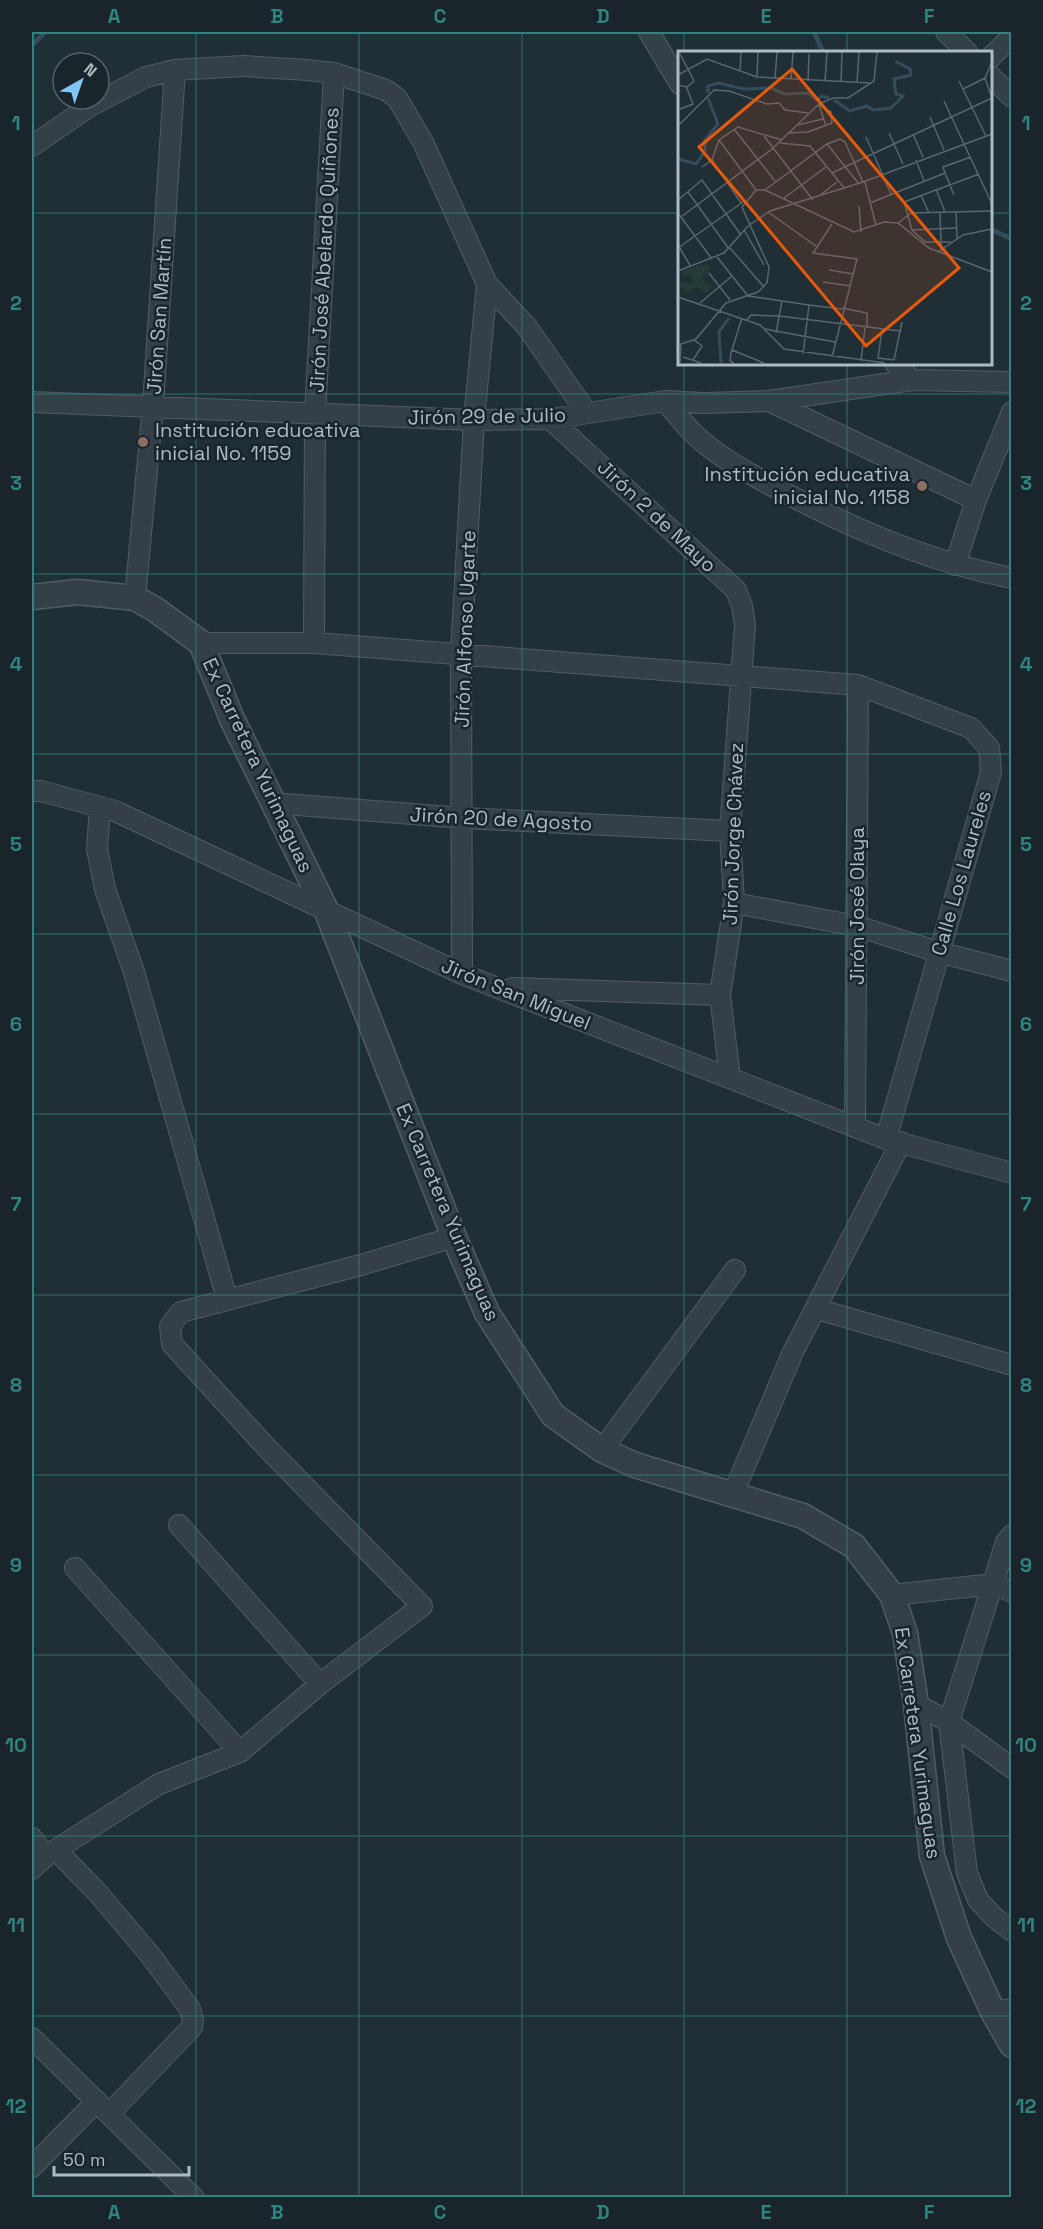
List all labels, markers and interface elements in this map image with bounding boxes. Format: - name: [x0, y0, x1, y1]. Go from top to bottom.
- text: A: [108, 3, 121, 29]
- text: B: [270, 3, 284, 29]
- text: C: [434, 3, 447, 29]
- text: D: [596, 3, 610, 29]
- text: E: [760, 3, 772, 29]
- text: F: [924, 3, 935, 29]
- north arrow: [51, 51, 111, 111]
- inset map: [678, 51, 992, 364]
- text: N: [79, 58, 101, 81]
- street label: Jirón José Abelardo Quiñones: [304, 107, 344, 393]
- text: 1: [11, 110, 21, 136]
- text: 1: [1021, 110, 1031, 136]
- street label: Jirón San Martín: [141, 236, 177, 396]
- text: 2: [10, 290, 22, 316]
- text: 2: [1020, 290, 1032, 316]
- street label: Jirón 29 de Julio: [407, 402, 567, 430]
- place label: Institución educativa inicial No. 1159: [155, 417, 360, 466]
- marker: Institución educativa inicial No. 1159: [136, 435, 150, 449]
- street label: Jirón 2 de Mayo: [592, 454, 722, 578]
- place label: Institución educativa inicial No. 1158: [705, 461, 910, 510]
- text: 3: [10, 470, 22, 496]
- text: 3: [1020, 470, 1032, 496]
- marker: Institución educativa inicial No. 1158: [915, 479, 929, 493]
- street label: Jirón Alfonso Ugarte: [449, 530, 481, 728]
- text: 4: [10, 651, 23, 677]
- text: 4: [1020, 651, 1033, 677]
- street label: Ex Carretera Yurimaguas: [197, 654, 319, 876]
- street label: Jirón Jorge Chávez: [717, 742, 749, 926]
- street label: Calle Los Laureles: [925, 787, 997, 959]
- street label: Jirón 20 de Agosto: [409, 801, 593, 837]
- street label: Jirón José Olaya: [844, 827, 870, 985]
- text: 5: [10, 831, 22, 857]
- text: 5: [1020, 831, 1032, 857]
- street label: Jirón San Miguel: [437, 952, 595, 1036]
- text: 6: [10, 1011, 22, 1037]
- text: 6: [1020, 1011, 1032, 1037]
- street label: Ex Carretera Yurimaguas: [390, 1099, 506, 1325]
- text: 7: [10, 1191, 22, 1217]
- text: 7: [1020, 1191, 1032, 1217]
- text: 8: [10, 1372, 22, 1398]
- text: 8: [1020, 1372, 1032, 1398]
- text: 9: [10, 1552, 22, 1578]
- text: 9: [1020, 1552, 1032, 1578]
- street label: Ex Carretera Yurimaguas: [889, 1625, 947, 1861]
- text: 10: [5, 1732, 27, 1758]
- text: 10: [1015, 1732, 1037, 1758]
- text: 11: [7, 1912, 25, 1938]
- text: 11: [1017, 1912, 1035, 1938]
- text: 12: [6, 2093, 27, 2119]
- text: 12: [1016, 2093, 1037, 2119]
- scale bar: [54, 2139, 189, 2177]
- text: 50 m: [63, 2148, 105, 2171]
- text: A: [108, 2199, 121, 2225]
- text: B: [270, 2199, 284, 2225]
- text: C: [434, 2199, 447, 2225]
- text: D: [596, 2199, 610, 2225]
- text: E: [760, 2199, 772, 2225]
- text: F: [924, 2199, 935, 2225]

